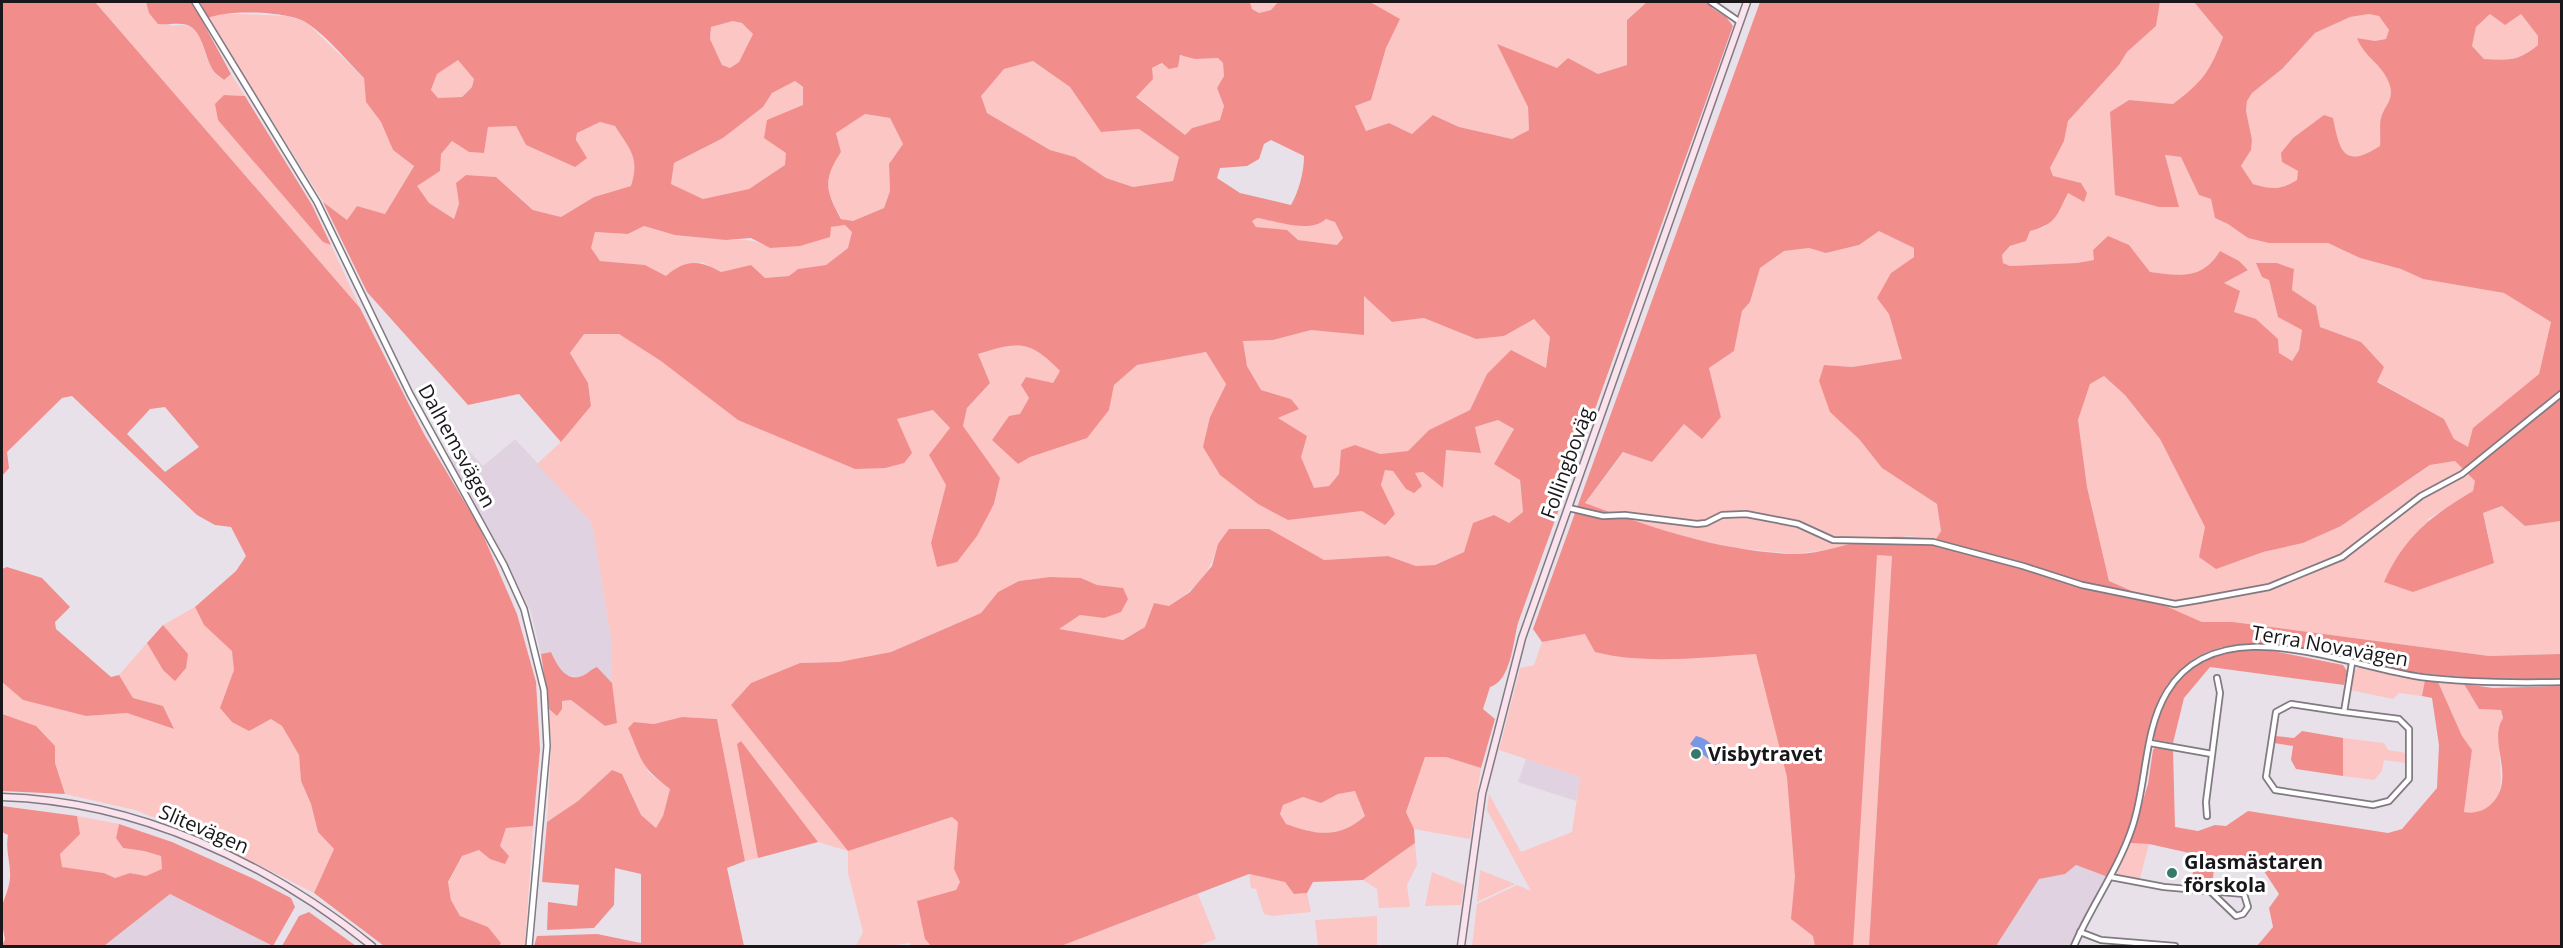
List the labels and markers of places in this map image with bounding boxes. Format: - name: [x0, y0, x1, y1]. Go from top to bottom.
- place label: Visbytravet: [1708, 740, 1823, 767]
- marker: Visbytravet: [1689, 747, 1703, 761]
- place label: Glasmästaren förskola: [2184, 848, 2323, 898]
- marker: Glasmästaren förskola: [2165, 866, 2179, 880]

